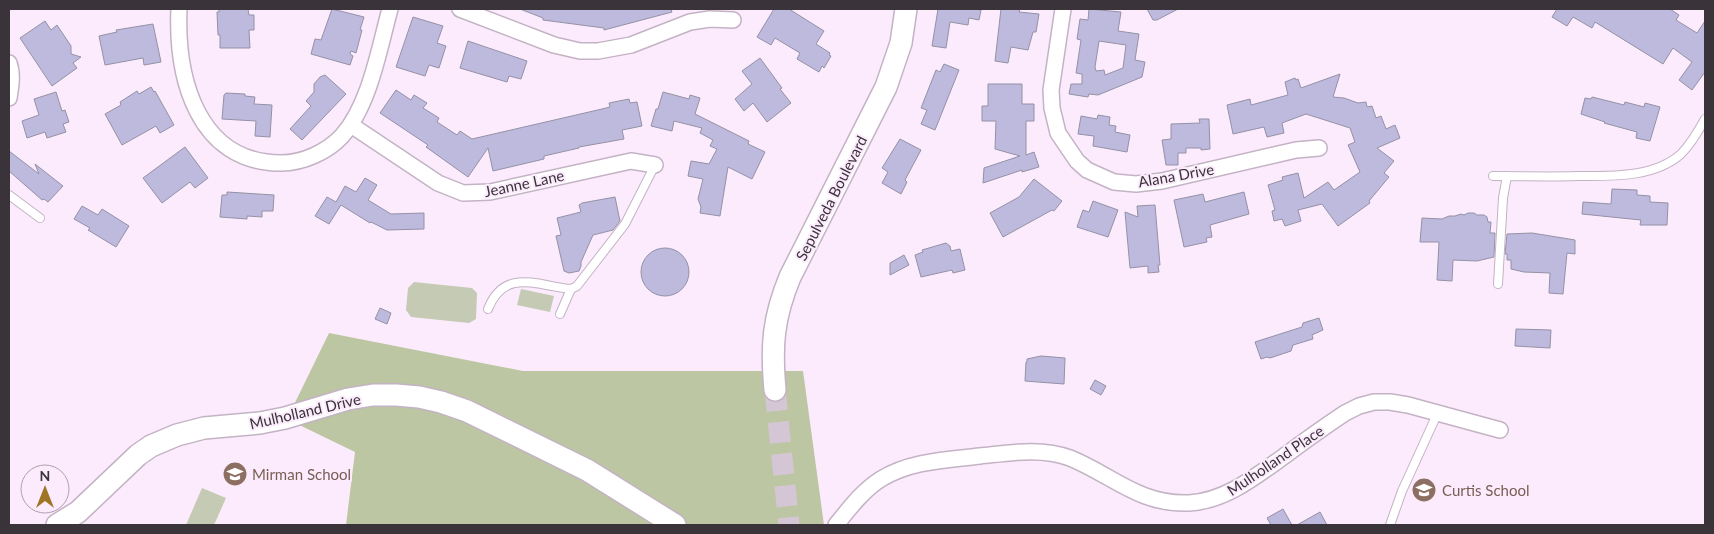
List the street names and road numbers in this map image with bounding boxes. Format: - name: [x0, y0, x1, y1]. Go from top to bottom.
- street label: Sepulveda Boulevard: [792, 133, 870, 263]
- street label: Alana Drive: [1137, 159, 1215, 191]
- street label: Jeanne Lane: [482, 166, 566, 200]
- street label: Mulholland Drive: [248, 389, 362, 433]
- street label: Mulholland Place: [1223, 421, 1327, 499]

